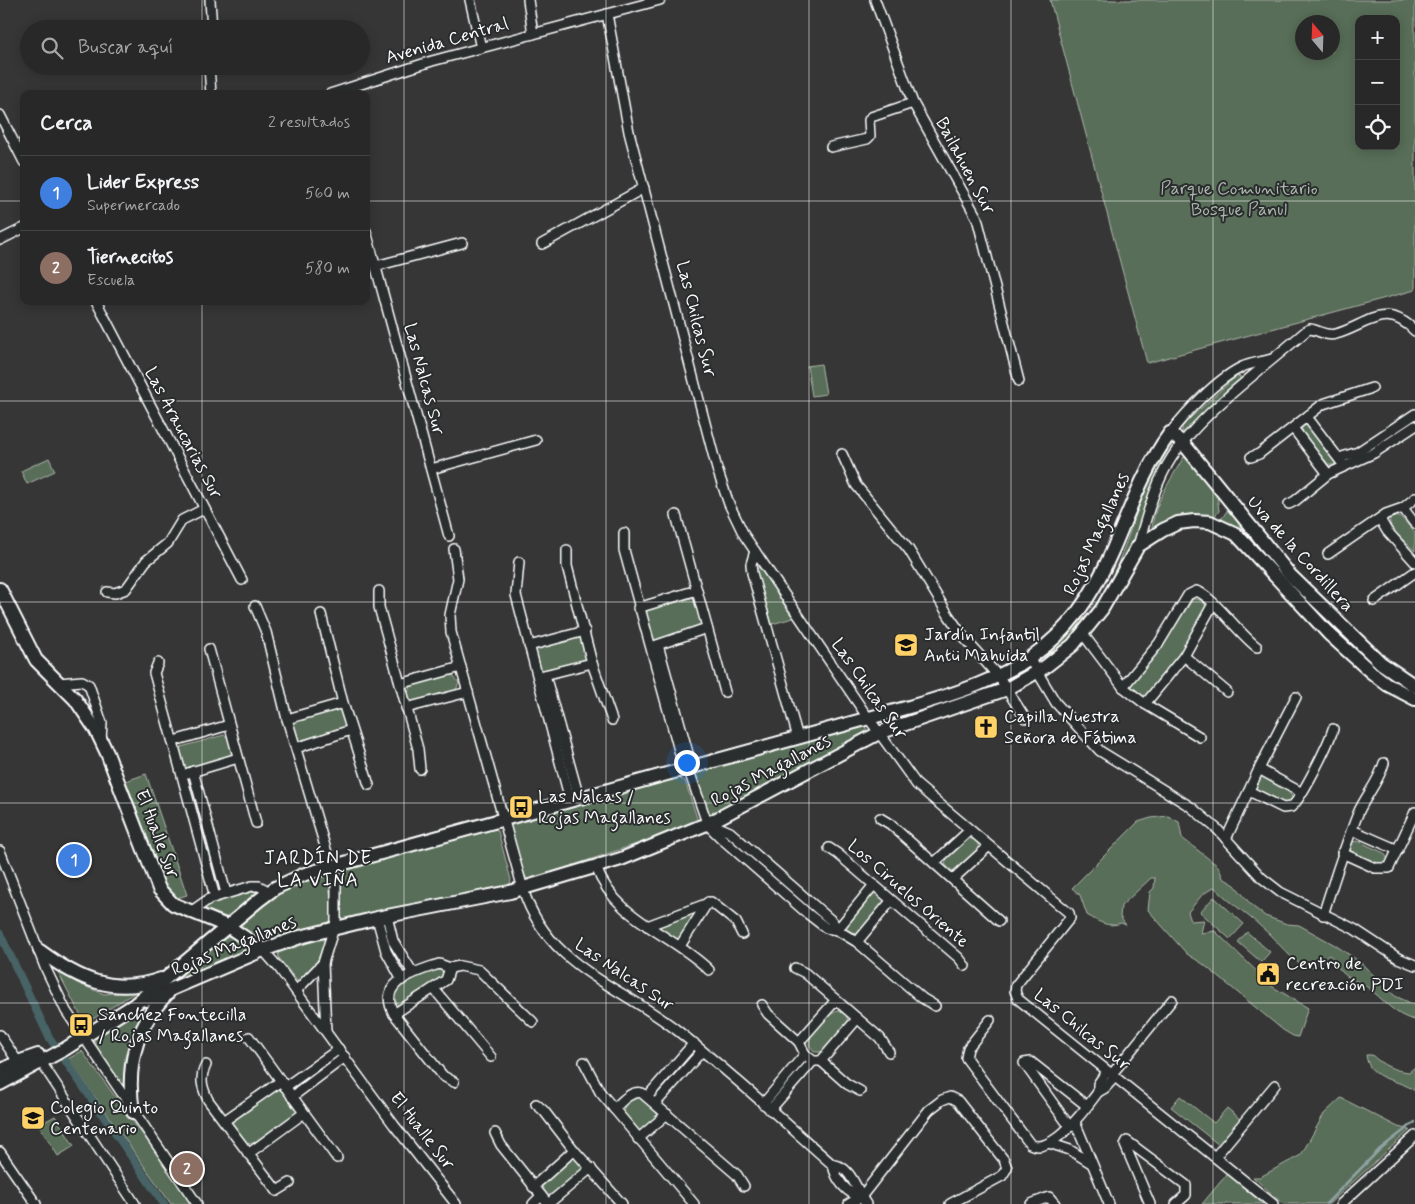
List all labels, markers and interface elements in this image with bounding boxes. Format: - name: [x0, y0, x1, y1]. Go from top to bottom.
- street label: Avenida Central: [383, 12, 511, 70]
- north arrow: [1295, 15, 1340, 60]
- map controls: [1355, 15, 1400, 150]
- button: +: [1355, 15, 1400, 60]
- search box: [20, 20, 370, 75]
- icon: search: [38, 34, 66, 62]
- text: Buscar aquí: [78, 35, 173, 60]
- button: −: [1355, 60, 1400, 105]
- button: locate: [1355, 105, 1400, 150]
- text: Cerca: [40, 109, 93, 137]
- text: 2 resultados: [268, 112, 350, 133]
- street label: Bailahuen Sur: [929, 113, 1001, 219]
- text: Lider Express: [87, 170, 199, 195]
- park label: Parque Comunitario Bosque Panul: [1160, 177, 1318, 222]
- text: 1: [52, 183, 60, 204]
- text: 560 m: [305, 183, 350, 204]
- text: Supermercado: [87, 195, 180, 216]
- text: Tiernecitos: [87, 245, 173, 270]
- text: 2: [52, 258, 60, 279]
- text: 580 m: [305, 258, 350, 279]
- street label: Las Chilcas Sur: [670, 259, 722, 380]
- text: Escuela: [87, 270, 135, 291]
- street label: Las Nalcas Sur: [398, 320, 451, 438]
- street label: Las Araucarias Sur: [138, 363, 228, 503]
- street label: Rojas Magallanes: [1058, 469, 1138, 600]
- street label: Uva de la Cordillera: [1241, 491, 1359, 617]
- place label: Jardín Infantil Antü Mahuida: [924, 623, 1040, 668]
- school or university icon: Jardín Infantil Antü Mahuida: [893, 632, 919, 658]
- street label: Las Chilcas Sur: [825, 634, 913, 745]
- place label: Capilla Nuestra Señora de Fátima: [1004, 705, 1137, 750]
- church icon: Capilla Nuestra Señora de Fátima: [973, 714, 999, 740]
- street label: Rojas Magallanes: [707, 729, 836, 815]
- your location: [674, 750, 700, 776]
- place label: Las Nalcas / Rojas Magallanes: [538, 785, 671, 832]
- street label: El Hualle Sur: [129, 786, 185, 882]
- bus stop icon: Las Nalcas / Rojas Magallanes: [508, 794, 534, 820]
- street label: Los Ciruelos Oriente: [842, 834, 974, 954]
- pin: 1: [58, 841, 90, 879]
- district label: JARDÍN DE LA VIÑA: [264, 845, 372, 893]
- street label: Rojas Magallanes: [168, 910, 301, 984]
- street label: Las Nalcas Sur: [570, 933, 679, 1017]
- place label: Centro de recreación PDI: [1286, 952, 1404, 997]
- public building icon: Centro de recreación PDI: [1255, 961, 1281, 987]
- street label: Las Chilcas Sur: [1028, 983, 1136, 1077]
- place label: Sanchez Fontecilla / Rojas Magallanes: [98, 1003, 247, 1050]
- bus stop icon: Sanchez Fontecilla / Rojas Magallanes: [68, 1012, 94, 1038]
- street label: El Hualle Sur: [384, 1087, 460, 1176]
- place label: Colegio Quinto Centenario: [50, 1096, 158, 1141]
- school or university icon: Colegio Quinto Centenario: [20, 1105, 46, 1131]
- pin: 2: [171, 1150, 203, 1188]

